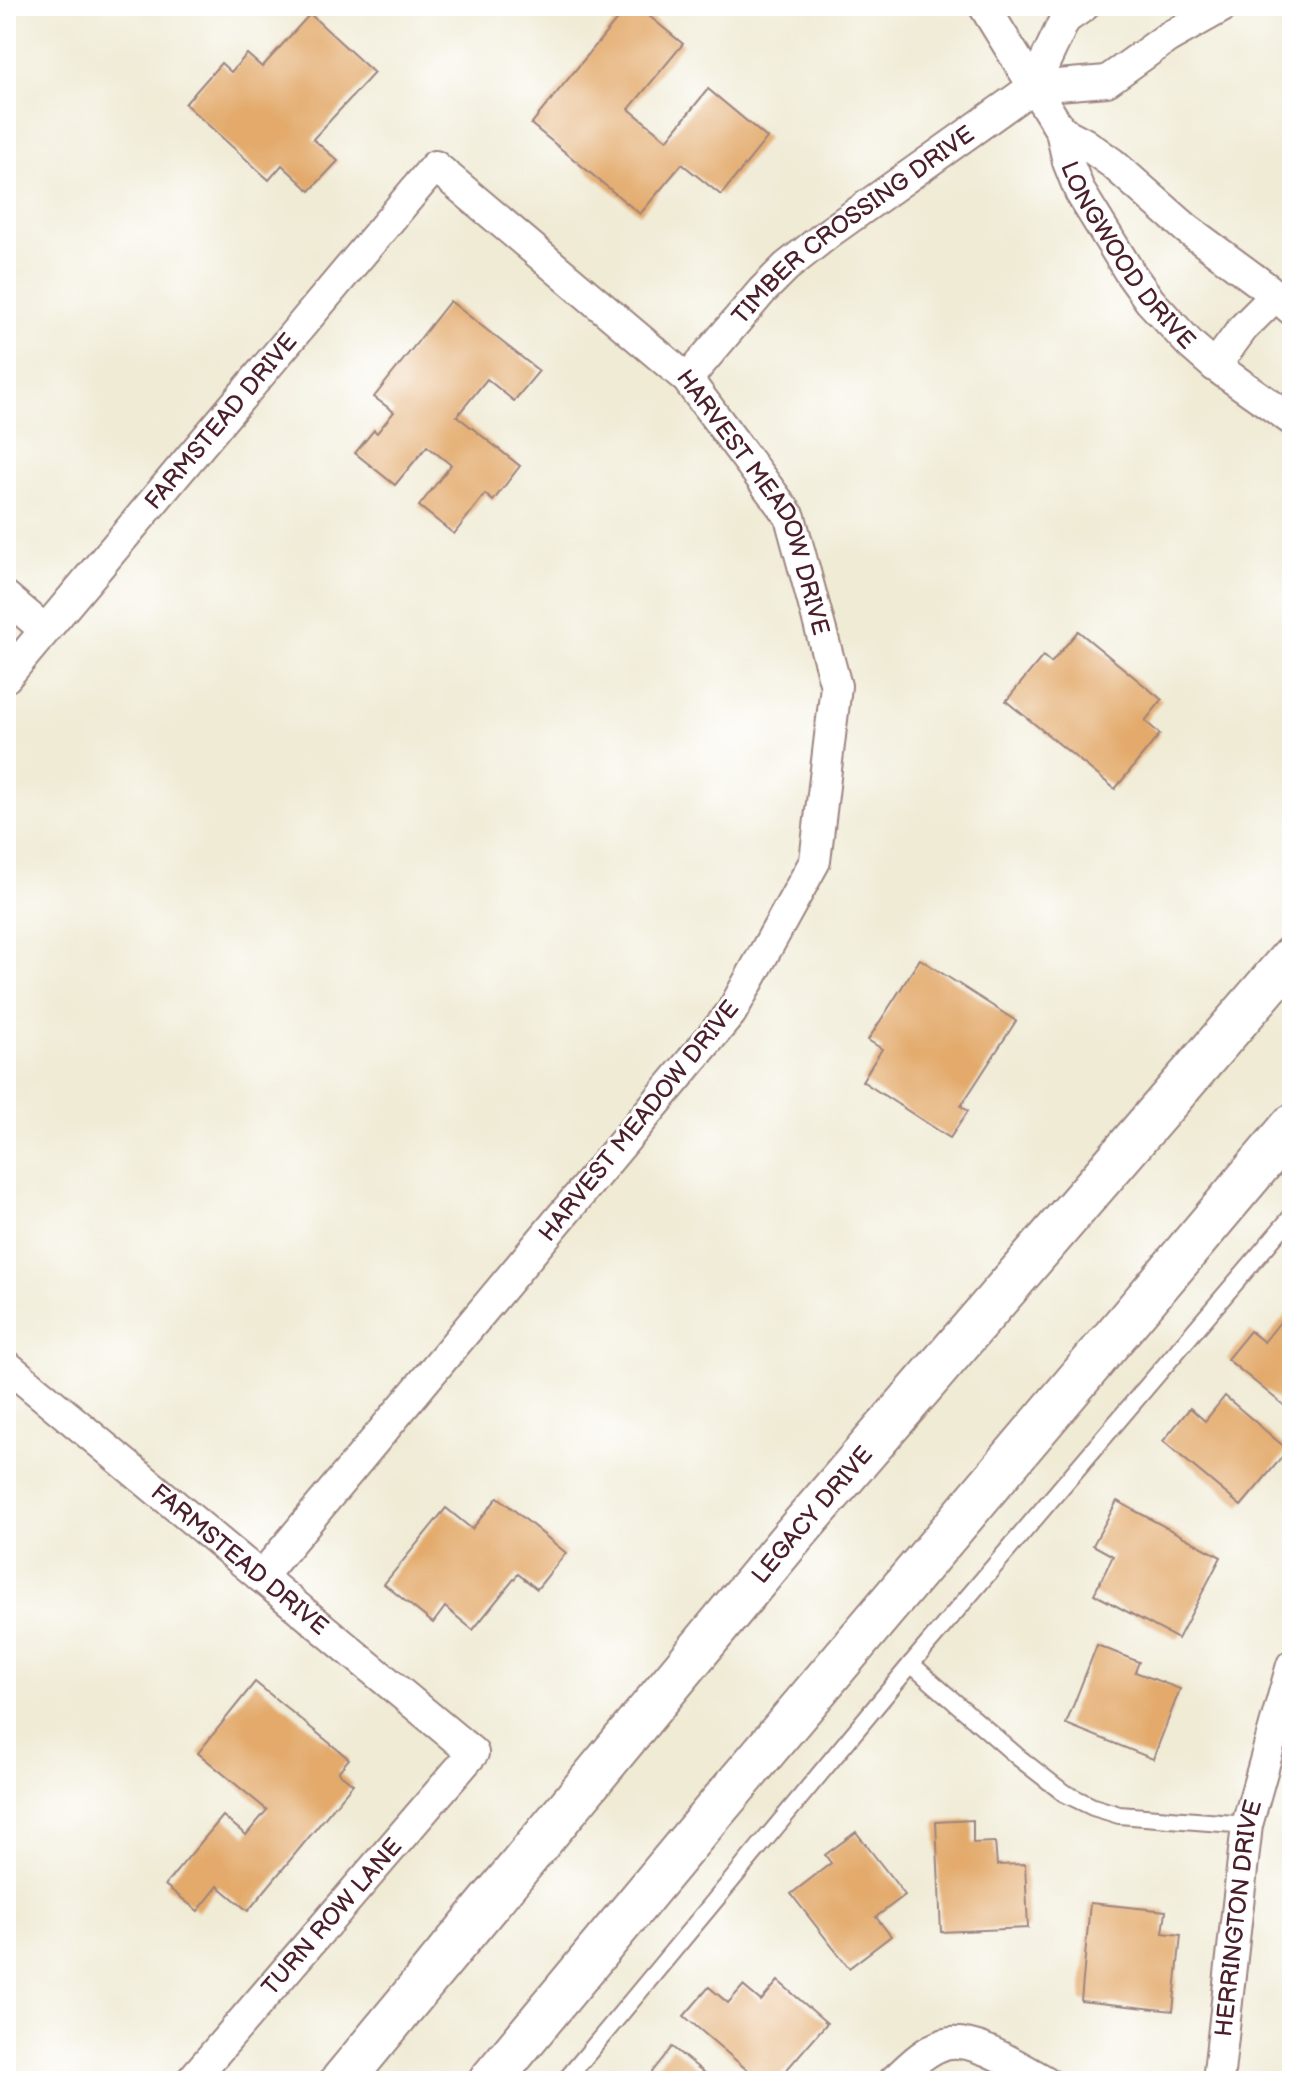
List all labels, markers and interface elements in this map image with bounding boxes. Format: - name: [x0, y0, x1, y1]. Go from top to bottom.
- street label: TIMBER CROSSING DRIVE: [726, 119, 980, 330]
- street label: LONGWOOD DRIVE: [1055, 157, 1202, 355]
- street label: FARMSTEAD DRIVE: [138, 327, 303, 515]
- street label: HARVEST MEADOW DRIVE: [671, 364, 836, 638]
- street label: HARVEST MEADOW DRIVE: [533, 995, 745, 1247]
- street label: LEGACY DRIVE: [745, 1440, 879, 1589]
- street label: FARMSTEAD DRIVE: [145, 1477, 334, 1641]
- street label: HERRINGTON DRIVE: [1209, 1796, 1268, 2038]
- street label: TURN ROW LANE: [256, 1832, 408, 2002]

